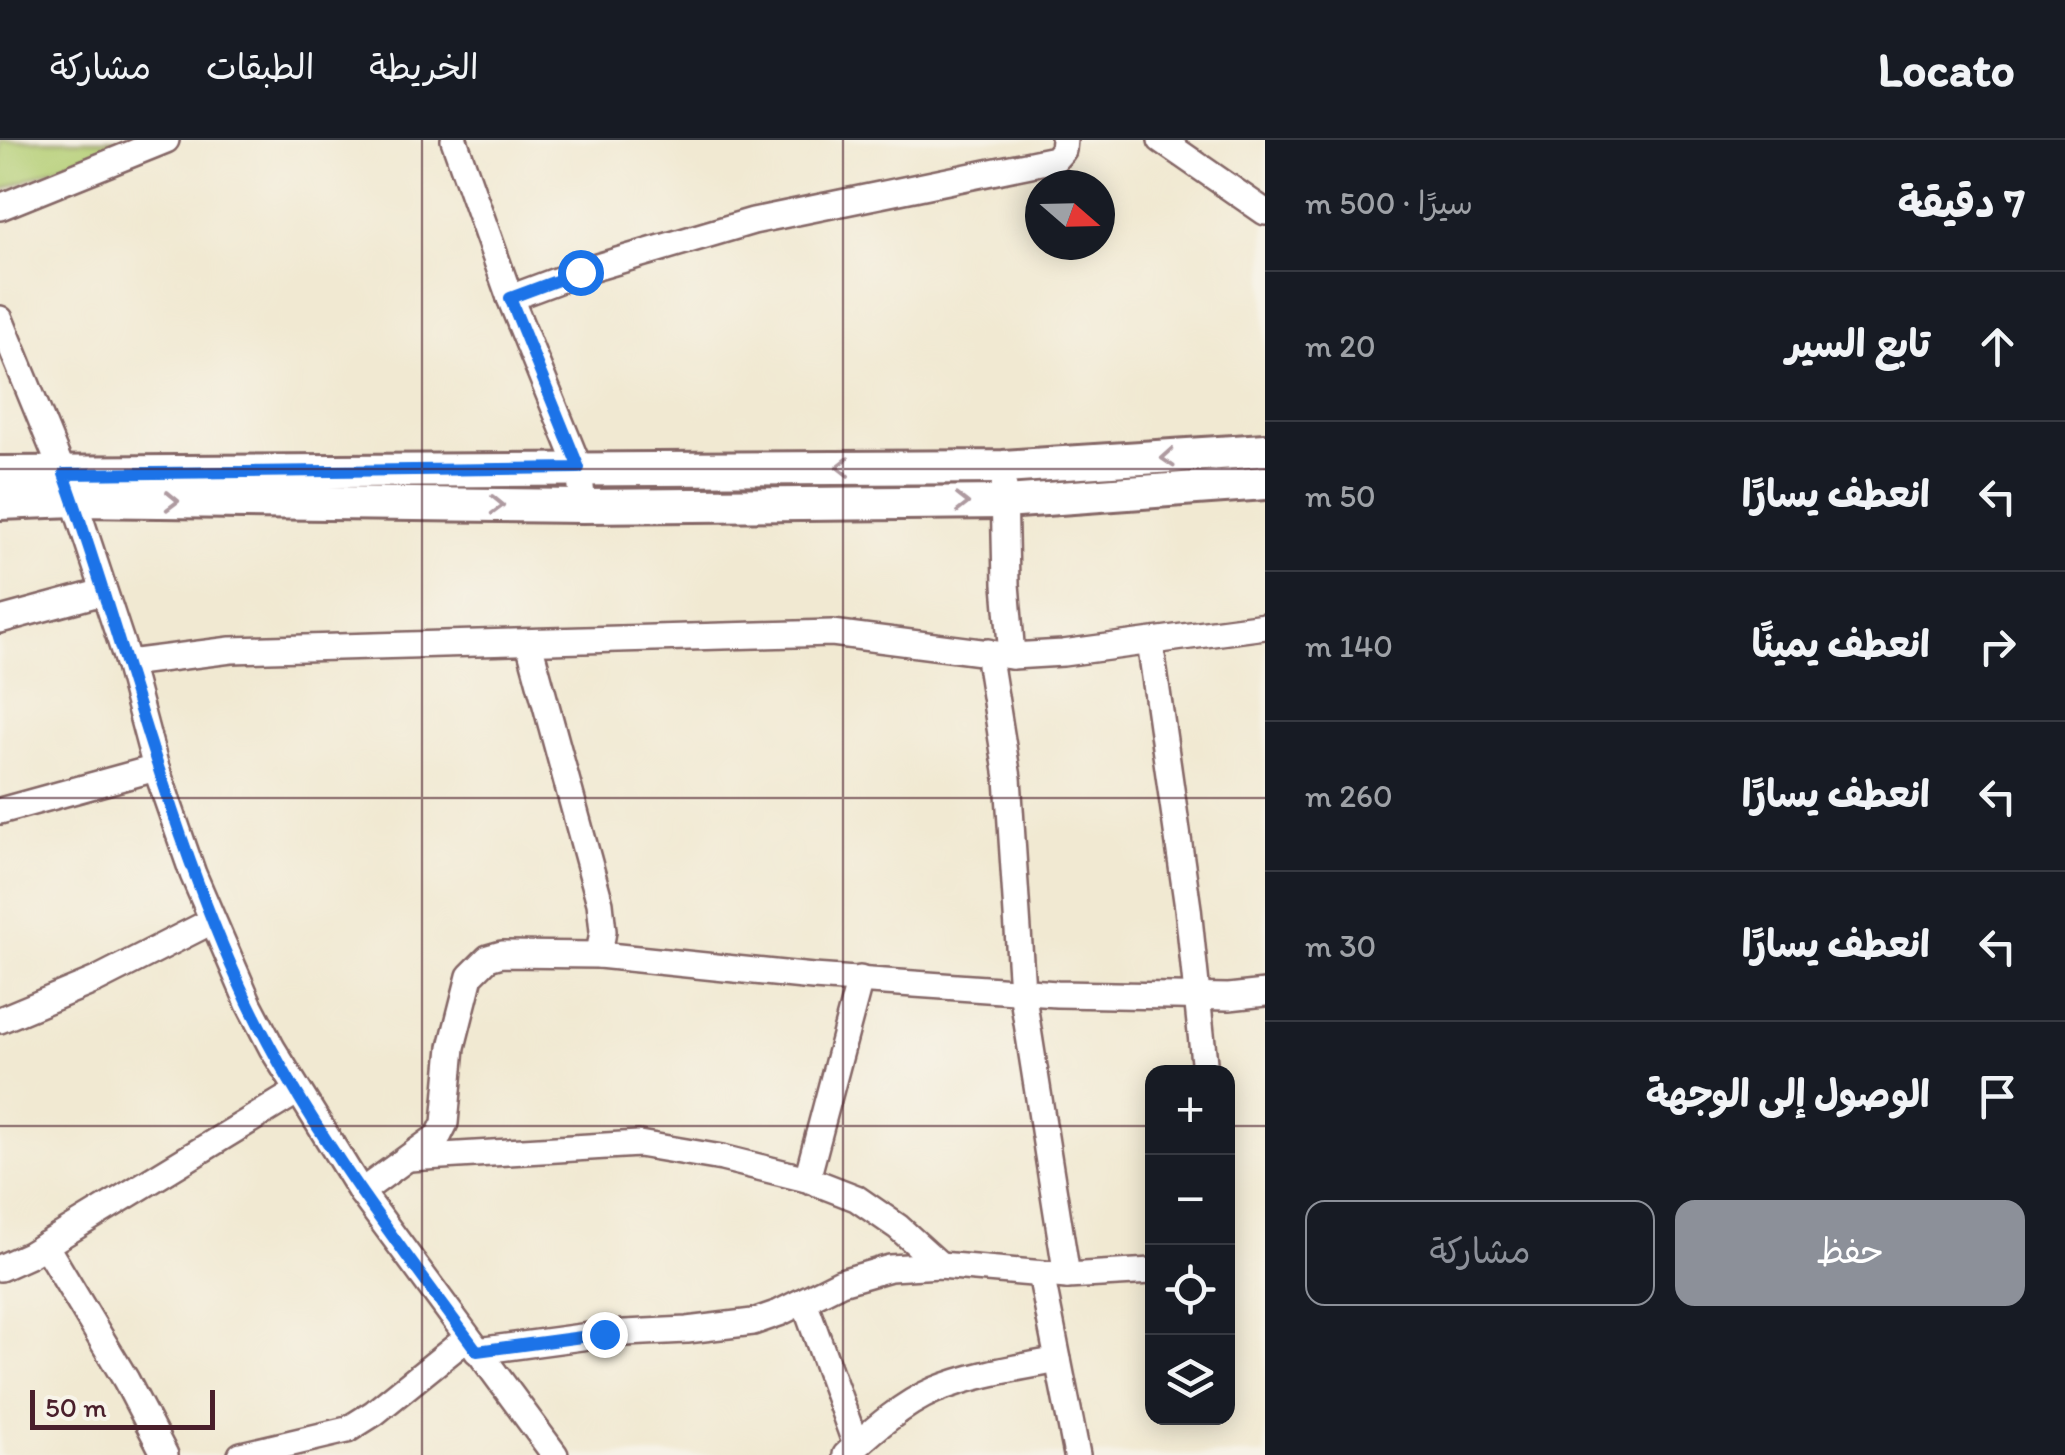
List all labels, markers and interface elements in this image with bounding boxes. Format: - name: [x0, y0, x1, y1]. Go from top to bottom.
- text: Locato: [1878, 40, 2015, 98]
- text: مشاركة: [50, 46, 151, 88]
- text: الطبقات: [206, 46, 314, 88]
- text: الخريطة: [369, 46, 479, 88]
- north arrow: [1025, 170, 1115, 260]
- text: 7 دقيقة: [1898, 177, 2025, 228]
- text: سيرًا · 500 m: [1305, 184, 1473, 222]
- route start: [558, 250, 604, 296]
- icon: ahead: [1970, 319, 2025, 374]
- text: تابع السير: [1786, 321, 1930, 367]
- text: 20 m: [1305, 327, 1376, 365]
- one-way arrow: [1159, 446, 1175, 468]
- one-way arrow: [835, 457, 851, 478]
- icon: left: [1970, 469, 2025, 524]
- text: انعطف يسارًا: [1742, 471, 1930, 517]
- text: 50 m: [1305, 477, 1376, 515]
- one-way arrow: [164, 491, 180, 512]
- one-way arrow: [954, 492, 970, 514]
- one-way arrow: [490, 494, 505, 516]
- icon: right: [1970, 619, 2025, 674]
- text: انعطف يمينًا: [1752, 621, 1930, 667]
- text: 140 m: [1305, 627, 1393, 665]
- icon: left: [1970, 769, 2025, 824]
- text: انعطف يسارًا: [1742, 771, 1930, 817]
- text: 260 m: [1305, 777, 1393, 815]
- icon: left: [1970, 919, 2025, 974]
- text: انعطف يسارًا: [1742, 921, 1930, 967]
- text: 30 m: [1305, 927, 1376, 965]
- map controls: [1145, 1065, 1235, 1425]
- button: +: [1145, 1065, 1235, 1155]
- icon: arrive: [1970, 1069, 2025, 1124]
- text: الوصول إلى الوجهة: [1646, 1071, 1930, 1117]
- button: −: [1145, 1155, 1235, 1245]
- button: مشاركة: [1305, 1200, 1655, 1306]
- button: حفظ: [1675, 1200, 2025, 1306]
- button: locate: [1145, 1245, 1235, 1335]
- route end: [582, 1312, 628, 1358]
- button: layers: [1145, 1335, 1235, 1425]
- scale bar: [30, 1385, 215, 1430]
- text: 50 m: [45, 1390, 107, 1424]

